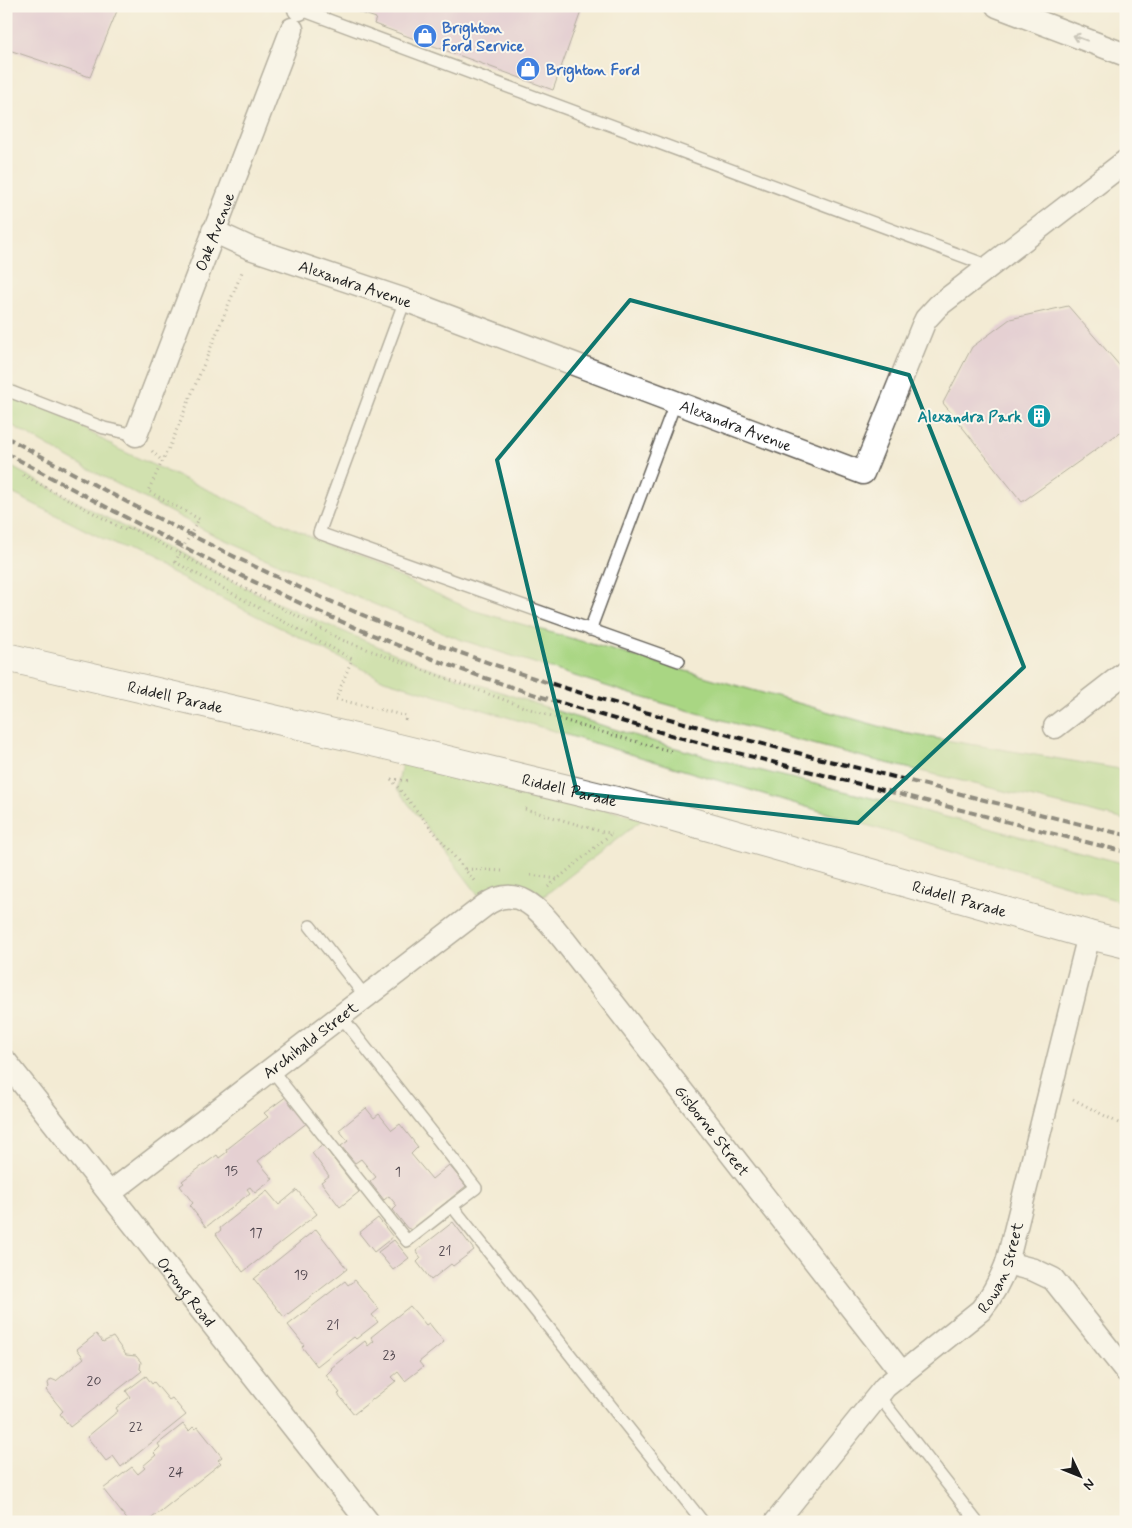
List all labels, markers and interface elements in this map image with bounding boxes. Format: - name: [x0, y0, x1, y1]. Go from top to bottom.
- place label: Brighton Ford Service: [442, 18, 525, 57]
- shop icon: Brighton Ford Service: [412, 23, 438, 49]
- one-way arrow: [1073, 32, 1088, 42]
- shop icon: Brighton Ford: [515, 56, 541, 82]
- place label: Brighton Ford: [546, 60, 640, 83]
- street label: Oak Avenue: [191, 189, 240, 274]
- street label: Alexandra Avenue: [296, 256, 415, 314]
- street label: Alexandra Avenue: [676, 396, 795, 457]
- building icon: Alexandra Park: [1026, 403, 1052, 429]
- place label: Alexandra Park: [917, 407, 1022, 428]
- street label: Riddell Parade: [125, 677, 225, 719]
- street label: Riddell Parade: [519, 769, 619, 813]
- street label: Riddell Parade: [910, 876, 1009, 923]
- street label: Archibald Street: [259, 997, 363, 1084]
- street label: Gisborne Street: [669, 1081, 754, 1182]
- house number: 15: [224, 1162, 238, 1180]
- house number: 1: [395, 1163, 401, 1181]
- street label: Rowan Street: [973, 1219, 1029, 1318]
- house number: 17: [249, 1224, 263, 1242]
- house number: 21: [439, 1242, 451, 1260]
- street label: Orrong Road: [151, 1253, 219, 1332]
- house number: 19: [294, 1266, 308, 1284]
- house number: 21: [327, 1316, 339, 1334]
- house number: 23: [383, 1346, 395, 1364]
- house number: 20: [87, 1372, 101, 1390]
- house number: 22: [129, 1418, 143, 1436]
- north arrow: [1054, 1450, 1104, 1500]
- house number: 24: [168, 1463, 184, 1481]
- text: N: [1079, 1475, 1099, 1494]

